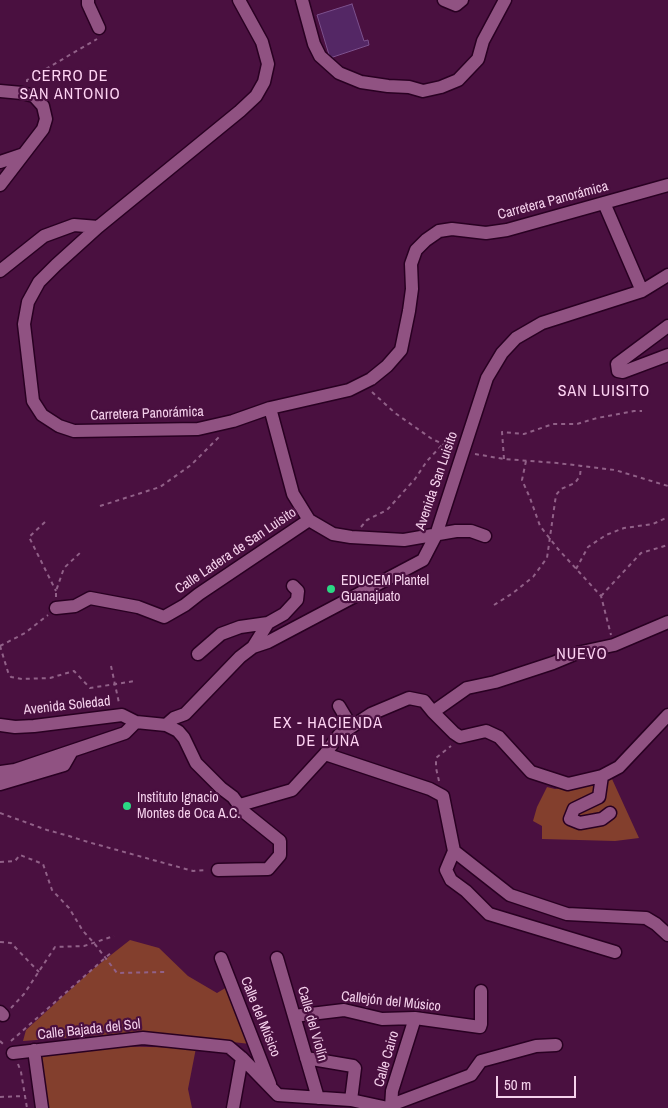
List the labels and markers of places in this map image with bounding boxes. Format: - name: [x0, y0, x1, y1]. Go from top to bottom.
- place label: EDUCEM Plantel Guanajuato: [341, 573, 429, 606]
- marker: EDUCEM Plantel Guanajuato: [325, 583, 337, 595]
- place label: Instituto Ignacio Montes de Oca A.C.: [137, 790, 240, 822]
- marker: Instituto Ignacio Montes de Oca A.C.: [121, 800, 133, 812]

